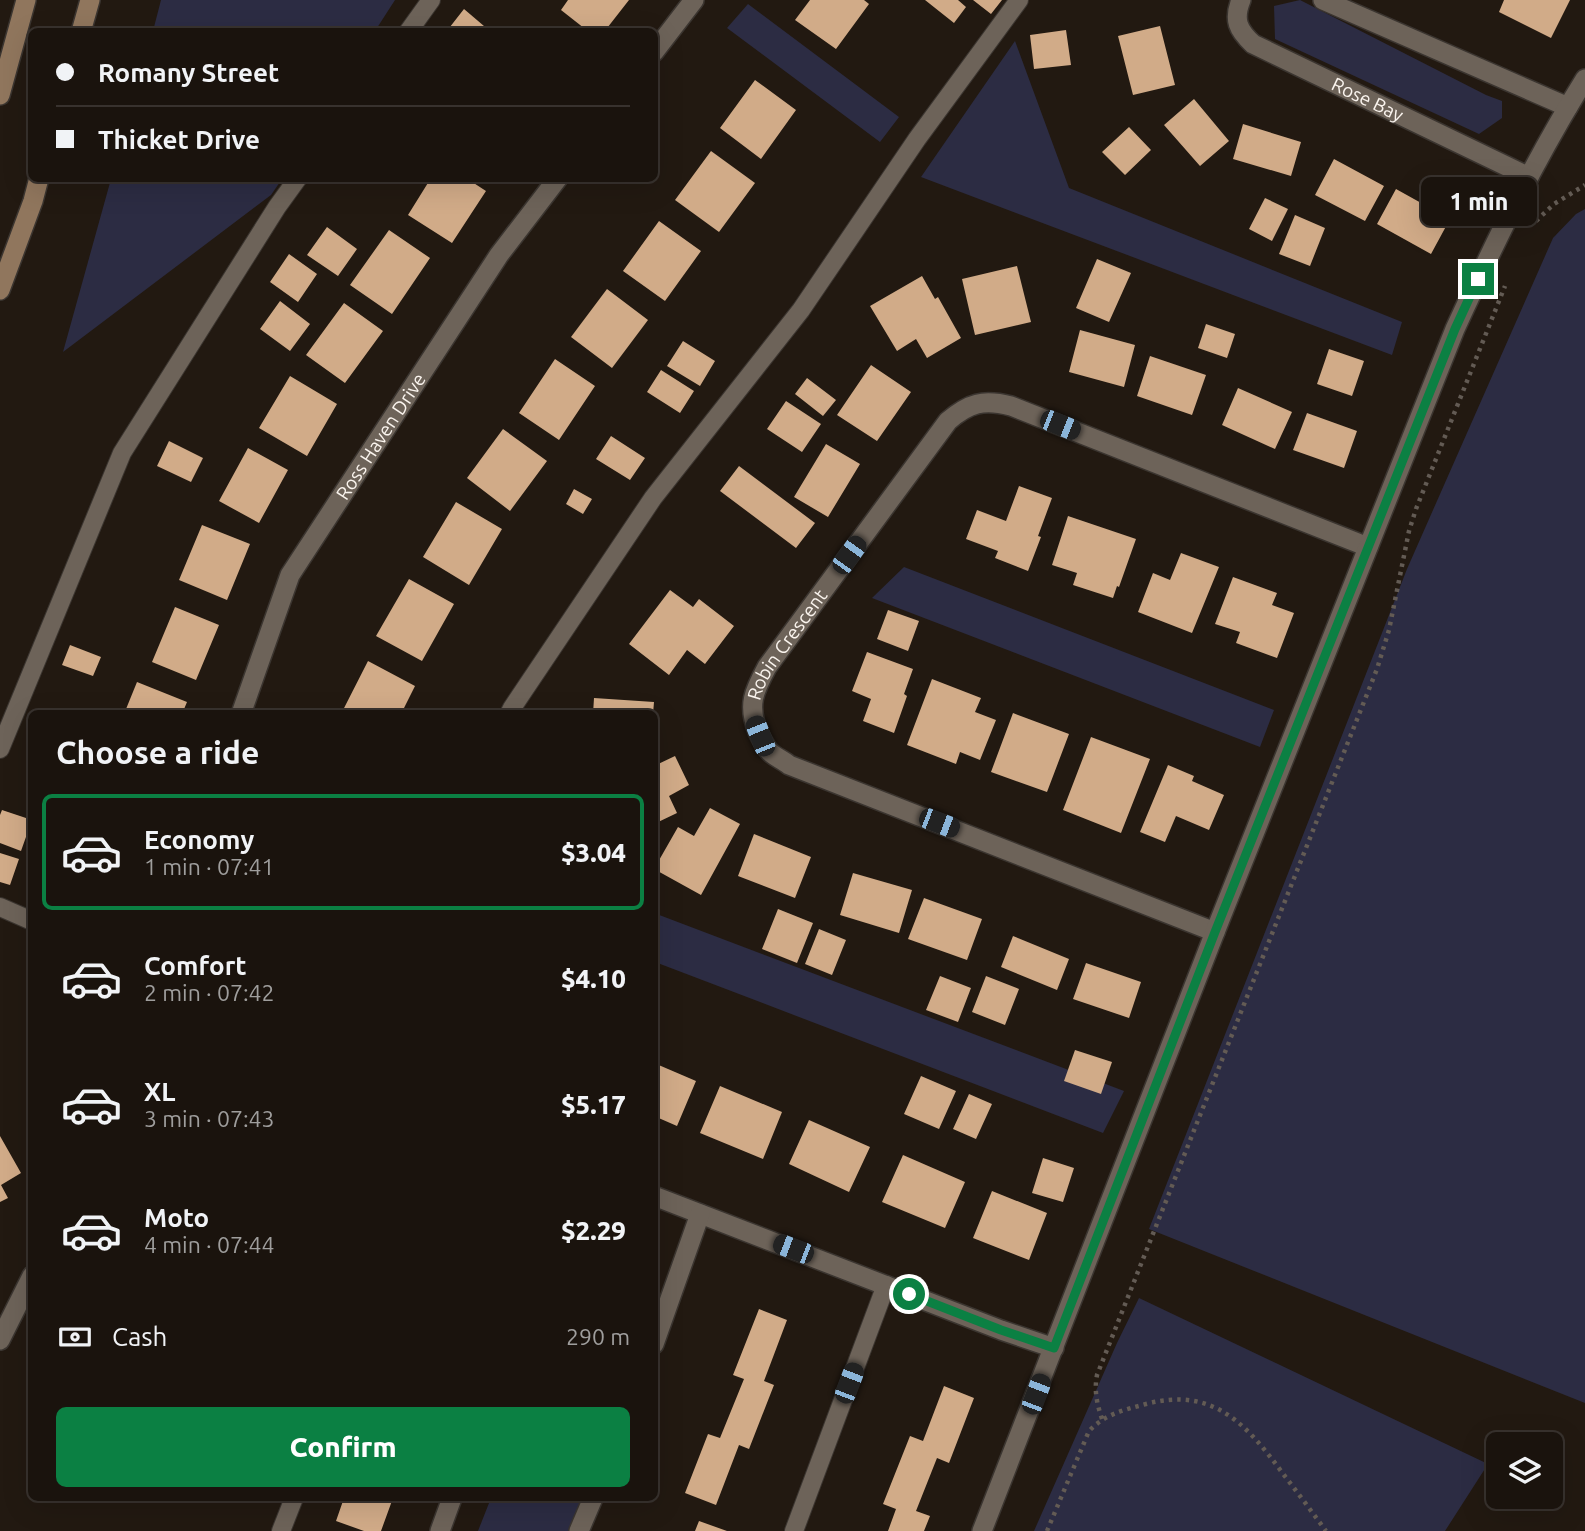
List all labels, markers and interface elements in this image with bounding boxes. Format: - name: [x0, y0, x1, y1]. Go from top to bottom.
- text: Romany Street: [98, 58, 279, 87]
- street label: Rose Bay: [1328, 73, 1407, 126]
- text: Thicket Drive: [98, 125, 260, 154]
- callout: 1 min: [1420, 177, 1536, 226]
- text: 1 min: [1450, 189, 1508, 214]
- route end: [1462, 263, 1494, 295]
- street label: Ross Haven Drive: [331, 369, 430, 504]
- car: [1037, 407, 1084, 443]
- car: [829, 532, 870, 578]
- street label: Robin Crescent: [742, 584, 832, 702]
- car: [743, 713, 778, 759]
- text: Choose a ride: [56, 734, 259, 770]
- car: [916, 806, 963, 840]
- icon: car: [60, 821, 123, 884]
- text: Economy: [144, 825, 254, 854]
- text: $3.04: [561, 838, 626, 867]
- text: 1 min · 07:41: [144, 854, 275, 879]
- icon: car: [60, 947, 123, 1010]
- text: Comfort: [144, 951, 247, 980]
- text: $4.10: [561, 964, 626, 993]
- text: 2 min · 07:42: [144, 980, 275, 1005]
- icon: car: [60, 1073, 123, 1136]
- text: XL: [144, 1077, 175, 1106]
- text: $5.17: [561, 1090, 626, 1119]
- text: 3 min · 07:43: [144, 1106, 275, 1131]
- icon: car: [60, 1199, 123, 1262]
- text: Moto: [144, 1203, 209, 1232]
- text: $2.29: [561, 1216, 626, 1245]
- text: 4 min · 07:44: [144, 1232, 275, 1257]
- car: [770, 1232, 817, 1266]
- route start: [893, 1278, 925, 1310]
- icon: cash: [56, 1318, 94, 1356]
- text: Cash: [112, 1322, 167, 1351]
- text: 290 m: [566, 1324, 630, 1349]
- car: [832, 1360, 867, 1406]
- car: [1019, 1371, 1054, 1417]
- button: Confirm: [56, 1407, 630, 1487]
- map controls: [1486, 1432, 1563, 1509]
- button: layers: [1486, 1432, 1563, 1509]

